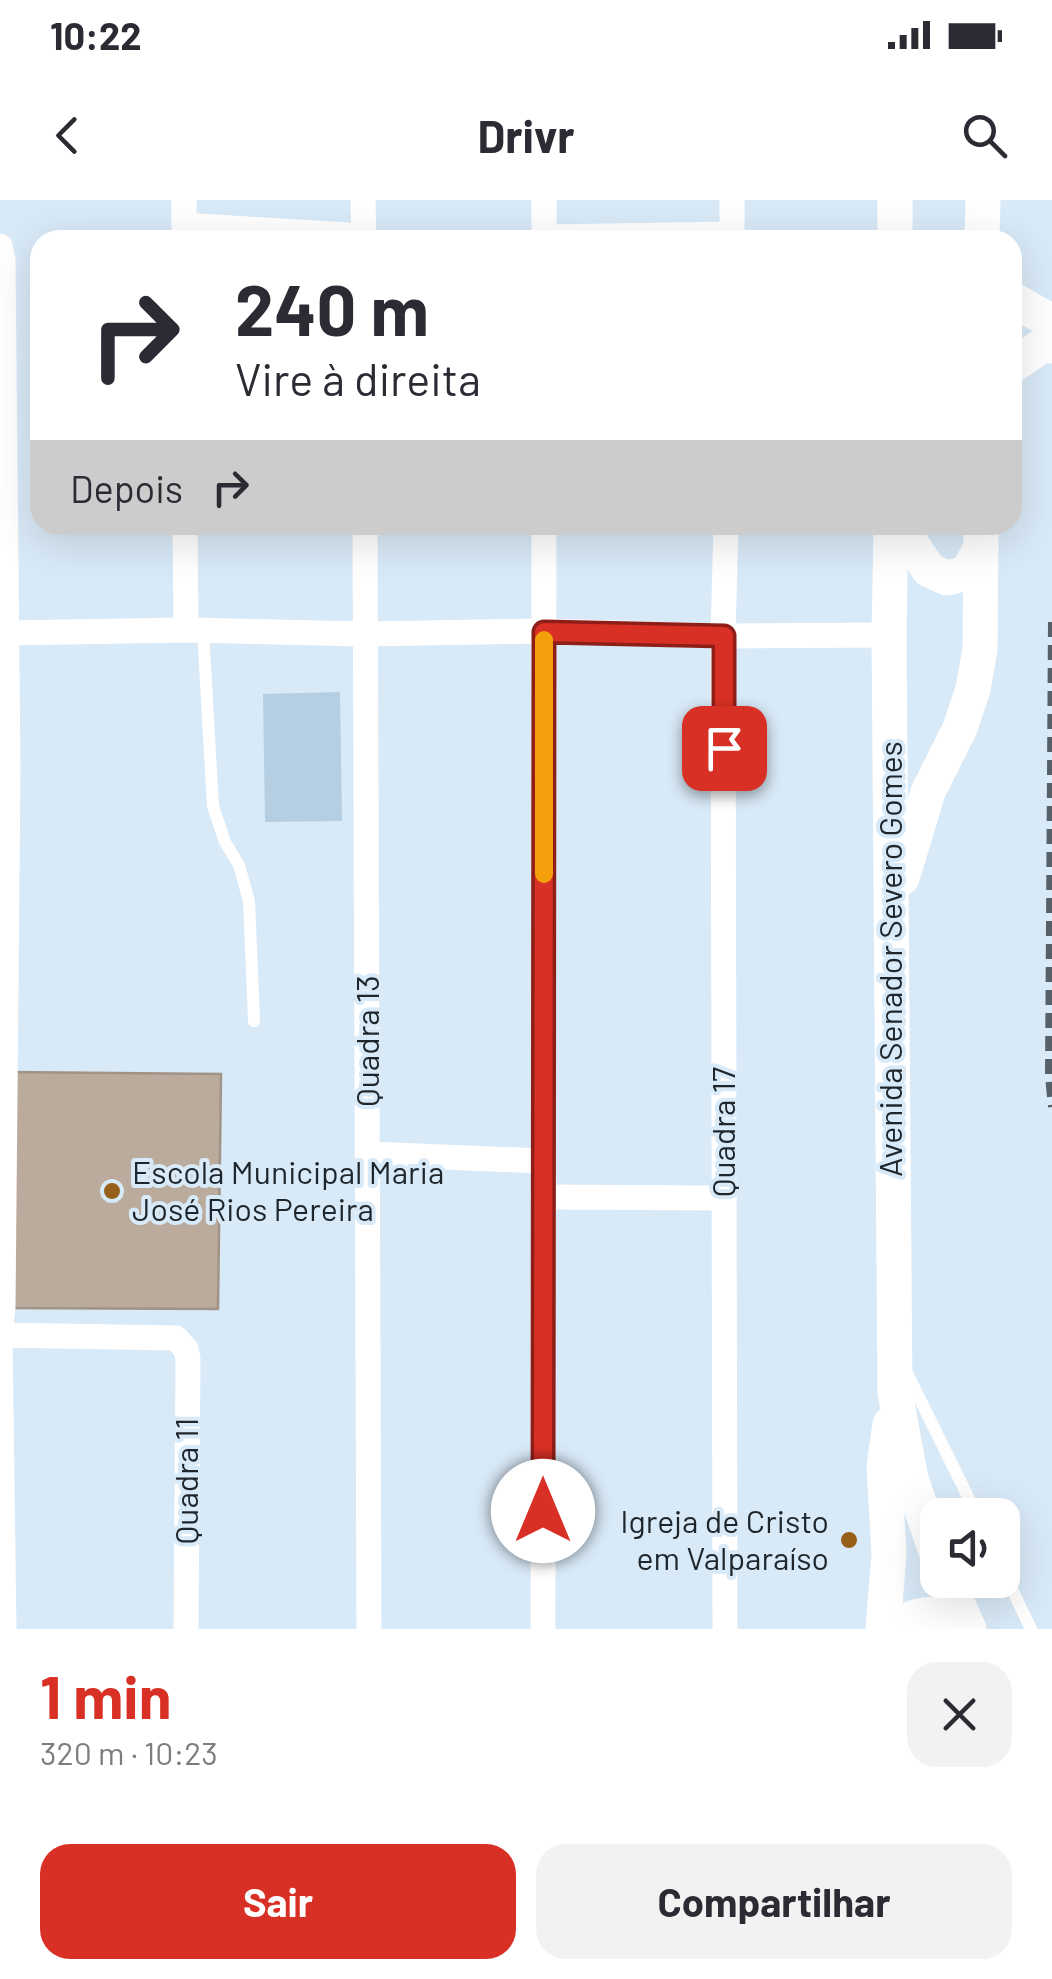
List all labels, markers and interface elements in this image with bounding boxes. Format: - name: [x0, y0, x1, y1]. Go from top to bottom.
- text: 10:22: [50, 12, 142, 58]
- icon: back: [40, 108, 95, 163]
- text: Drivr: [477, 108, 575, 162]
- icon: search: [957, 108, 1012, 163]
- text: 240 m: [235, 266, 429, 350]
- icon: right: [70, 270, 200, 400]
- text: Vire à direita: [235, 351, 481, 405]
- icon: right: [203, 460, 258, 515]
- text: Depois: [70, 465, 183, 511]
- pin: [682, 706, 767, 791]
- icon: arrive: [697, 721, 752, 776]
- street label: Avenida Senador Severo Gomes: [870, 741, 908, 1177]
- street label: Quadra 13: [347, 975, 385, 1107]
- street label: Quadra 17: [703, 1067, 741, 1197]
- place label: Escola Municipal Maria José Rios Pereira: [132, 1152, 444, 1227]
- marker: Escola Municipal Maria José Rios Pereira: [101, 1180, 123, 1202]
- street label: Quadra 11: [166, 1418, 204, 1544]
- position arrow: [491, 1459, 595, 1563]
- map controls: [920, 1498, 1020, 1598]
- button: sound: [920, 1498, 1020, 1598]
- place label: Igreja de Cristo em Valparaíso: [620, 1501, 829, 1576]
- marker: Igreja de Cristo em Valparaíso: [838, 1529, 860, 1551]
- text: 1 min: [40, 1659, 171, 1731]
- button: close: [907, 1662, 1012, 1767]
- text: 320 m · 10:23: [40, 1733, 218, 1771]
- button: Sair: [40, 1844, 516, 1959]
- button: Compartilhar: [536, 1844, 1012, 1959]

